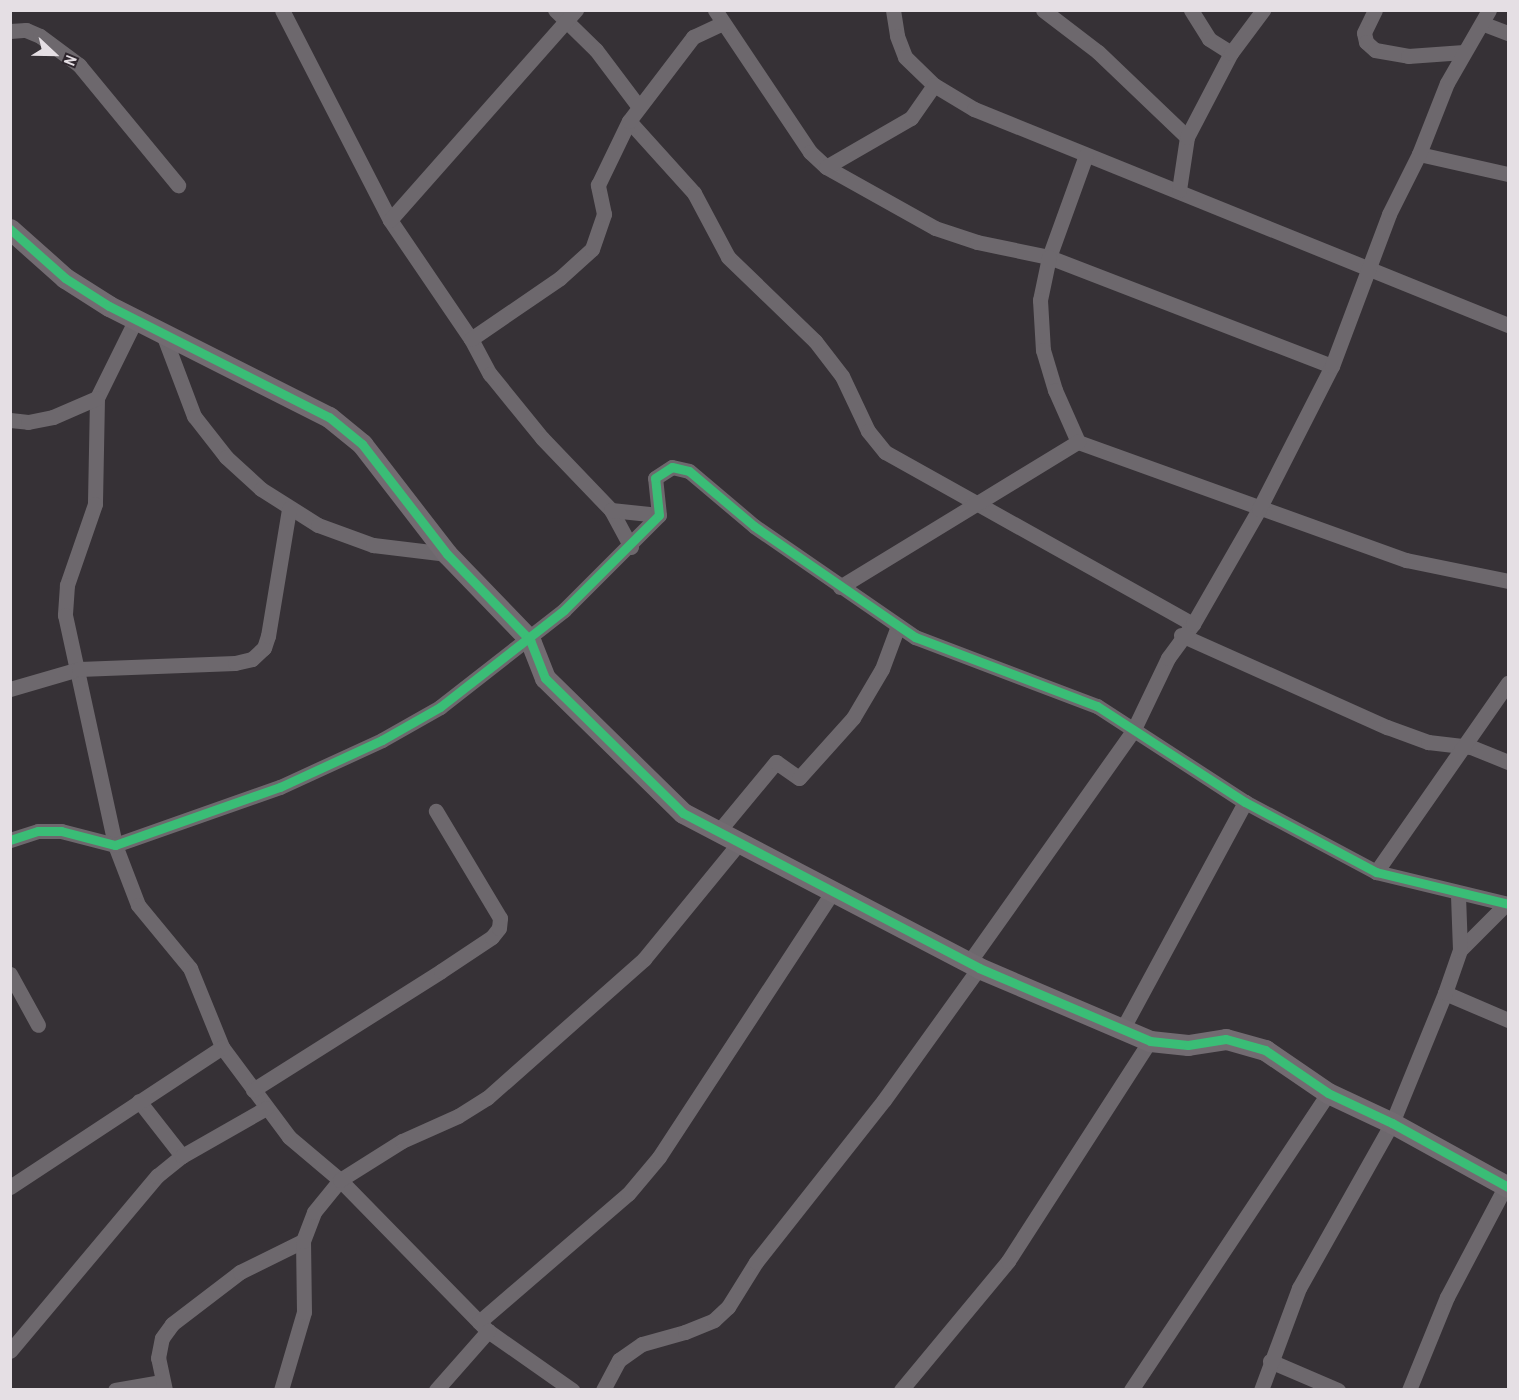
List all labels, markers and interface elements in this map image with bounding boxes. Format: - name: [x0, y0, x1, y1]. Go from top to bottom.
- north arrow: [24, 24, 84, 84]
- text: N: [59, 52, 83, 69]

